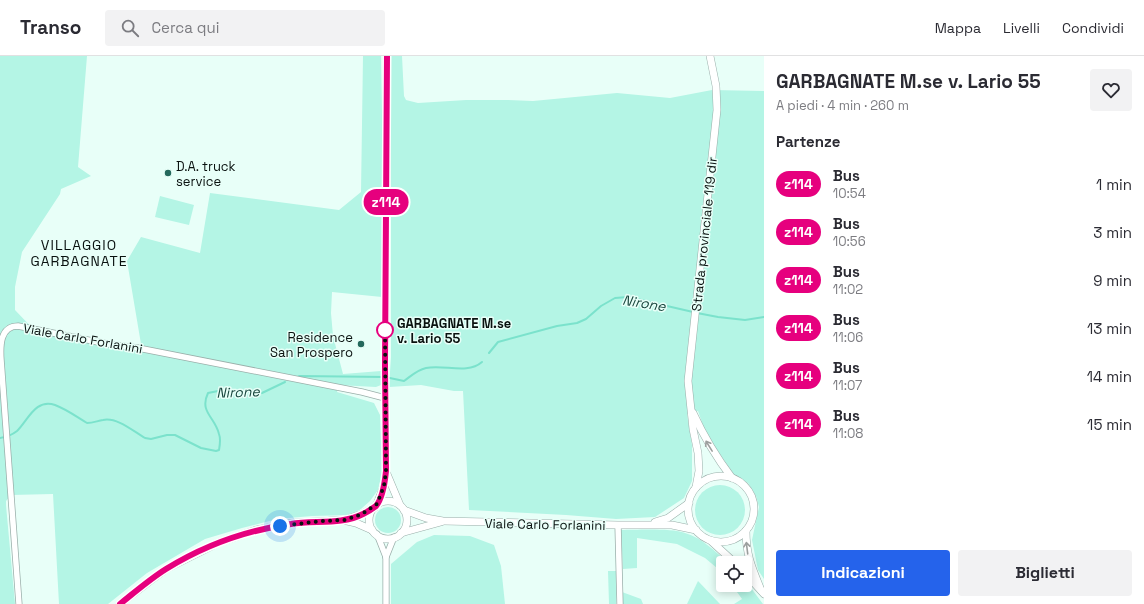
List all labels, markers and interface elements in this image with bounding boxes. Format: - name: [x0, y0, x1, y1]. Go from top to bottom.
- search box: [105, 10, 385, 46]
- text: Transo: [20, 15, 81, 40]
- icon: search: [119, 17, 141, 39]
- text: Cerca qui: [151, 18, 219, 37]
- text: Mappa: [935, 19, 981, 37]
- text: Livelli: [1003, 19, 1040, 37]
- text: Condividi: [1062, 19, 1124, 37]
- text: GARBAGNATE M.se v. Lario 55: [776, 69, 1041, 94]
- button: heart: [1090, 69, 1132, 111]
- text: A piedi · 4 min · 260 m: [776, 97, 909, 114]
- text: Partenze: [776, 132, 840, 151]
- street label: Strada provinciale 119 dir: [688, 156, 721, 312]
- place label: D.A. truck service: [176, 158, 236, 190]
- text: Bus: [833, 166, 860, 185]
- marker: D.A. truck service: [163, 168, 173, 178]
- text: z114: [784, 175, 813, 193]
- text: 1 min: [1096, 175, 1132, 194]
- text: 10:54: [833, 185, 866, 202]
- line badge: z114: [358, 189, 414, 215]
- text: z114: [372, 193, 400, 211]
- text: Bus: [833, 214, 860, 233]
- text: z114: [784, 223, 813, 241]
- text: 3 min: [1093, 223, 1132, 242]
- text: 10:56: [833, 233, 866, 250]
- district label: VILLAGGIO GARBAGNATE: [30, 236, 128, 270]
- text: Bus: [833, 262, 860, 281]
- text: z114: [784, 271, 813, 289]
- text: 9 min: [1093, 271, 1132, 290]
- text: 11:02: [833, 281, 863, 298]
- water label: Nirone: [621, 291, 667, 315]
- text: Bus: [833, 310, 860, 329]
- place label: GARBAGNATE M.se v. Lario 55: [397, 315, 511, 347]
- text: z114: [784, 319, 813, 337]
- text: 13 min: [1087, 319, 1132, 338]
- street label: Viale Carlo Forlanini: [22, 320, 144, 357]
- marker: GARBAGNATE M.se v. Lario 55: [376, 321, 394, 339]
- place label: Residence San Prospero: [270, 329, 353, 361]
- text: 11:06: [833, 329, 863, 346]
- marker: Residence San Prospero: [356, 339, 366, 349]
- text: Bus: [833, 358, 860, 377]
- text: z114: [784, 367, 813, 385]
- text: 14 min: [1087, 367, 1132, 386]
- text: 11:07: [833, 377, 862, 394]
- water label: Nirone: [216, 382, 261, 402]
- text: Bus: [833, 406, 860, 425]
- text: z114: [784, 415, 813, 433]
- text: 15 min: [1087, 415, 1132, 434]
- text: 11:08: [833, 425, 863, 442]
- one-way arrow: [705, 440, 713, 452]
- street label: Viale Carlo Forlanini: [484, 515, 606, 534]
- your location: [270, 516, 290, 536]
- one-way arrow: [743, 542, 751, 555]
- button: Indicazioni: [776, 550, 950, 596]
- button: Biglietti: [958, 550, 1132, 596]
- map controls: [716, 556, 752, 592]
- button: locate: [716, 556, 752, 592]

